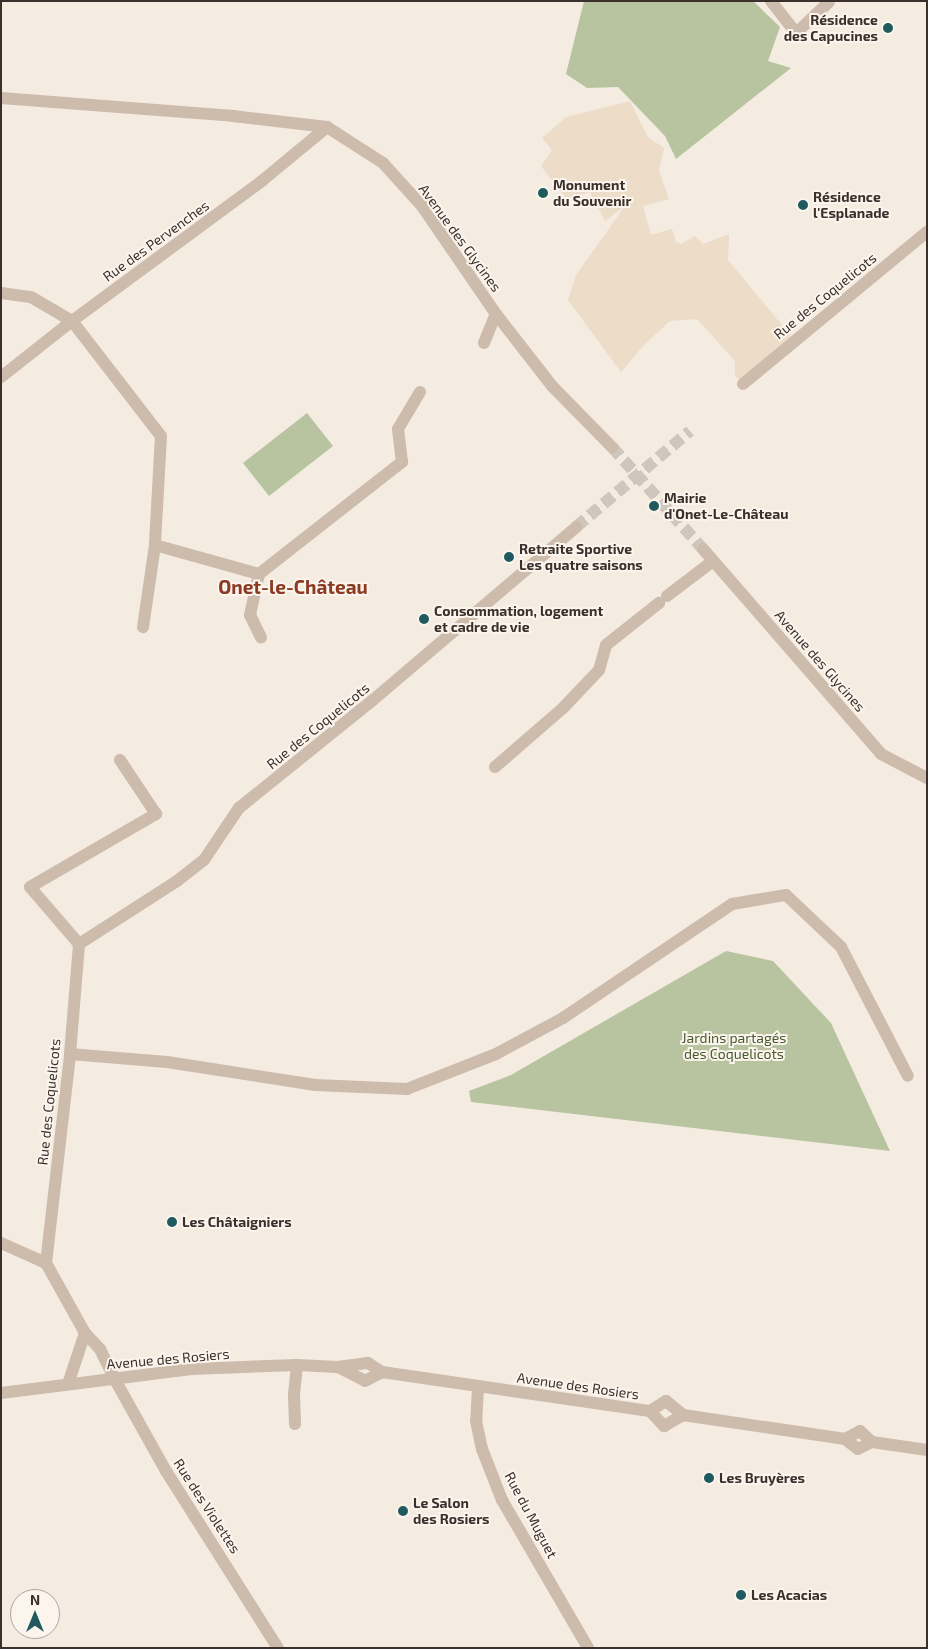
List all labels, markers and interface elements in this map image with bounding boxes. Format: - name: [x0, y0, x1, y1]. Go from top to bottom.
- place label: Résidence des Capucines: [784, 12, 878, 44]
- marker: Résidence des Capucines: [882, 22, 894, 34]
- place label: Monument du Souvenir: [553, 177, 631, 210]
- street label: Avenue des Glycines: [415, 181, 505, 295]
- marker: Monument du Souvenir: [537, 187, 549, 199]
- place label: Résidence l'Esplanade: [813, 189, 889, 222]
- street label: Rue des Pervenches: [100, 197, 212, 285]
- marker: Résidence l'Esplanade: [797, 199, 809, 211]
- street label: Rue des Coquelicots: [770, 249, 880, 343]
- place label: Mairie d'Onet-Le-Château: [664, 490, 789, 522]
- marker: Mairie d'Onet-Le-Château: [648, 500, 660, 512]
- place label: Retraite Sportive Les quatre saisons: [519, 541, 643, 574]
- marker: Retraite Sportive Les quatre saisons: [503, 551, 515, 563]
- district label: Onet-le-Château: [218, 576, 368, 598]
- place label: Consommation, logement et cadre de vie: [434, 603, 603, 636]
- street label: Avenue des Glycines: [771, 607, 869, 715]
- marker: Consommation, logement et cadre de vie: [418, 613, 430, 625]
- street label: Rue des Coquelicots: [263, 679, 373, 773]
- park label: Jardins partagés des Coquelicots: [682, 1030, 786, 1062]
- street label: Rue des Coquelicots: [34, 1038, 64, 1166]
- place label: Les Châtaigniers: [182, 1214, 292, 1230]
- marker: Les Châtaigniers: [166, 1216, 178, 1228]
- street label: Avenue des Rosiers: [106, 1345, 230, 1373]
- street label: Avenue des Rosiers: [516, 1369, 640, 1403]
- street label: Rue des Violettes: [170, 1455, 244, 1557]
- street label: Rue du Muguet: [501, 1469, 561, 1561]
- place label: Les Bruyères: [719, 1470, 805, 1486]
- marker: Les Bruyères: [703, 1472, 715, 1484]
- place label: Le Salon des Rosiers: [413, 1495, 490, 1528]
- marker: Le Salon des Rosiers: [397, 1505, 409, 1517]
- place label: Les Acacias: [751, 1587, 827, 1603]
- north arrow: [10, 1589, 60, 1639]
- marker: Les Acacias: [735, 1589, 747, 1601]
- text: N: [30, 1591, 40, 1608]

